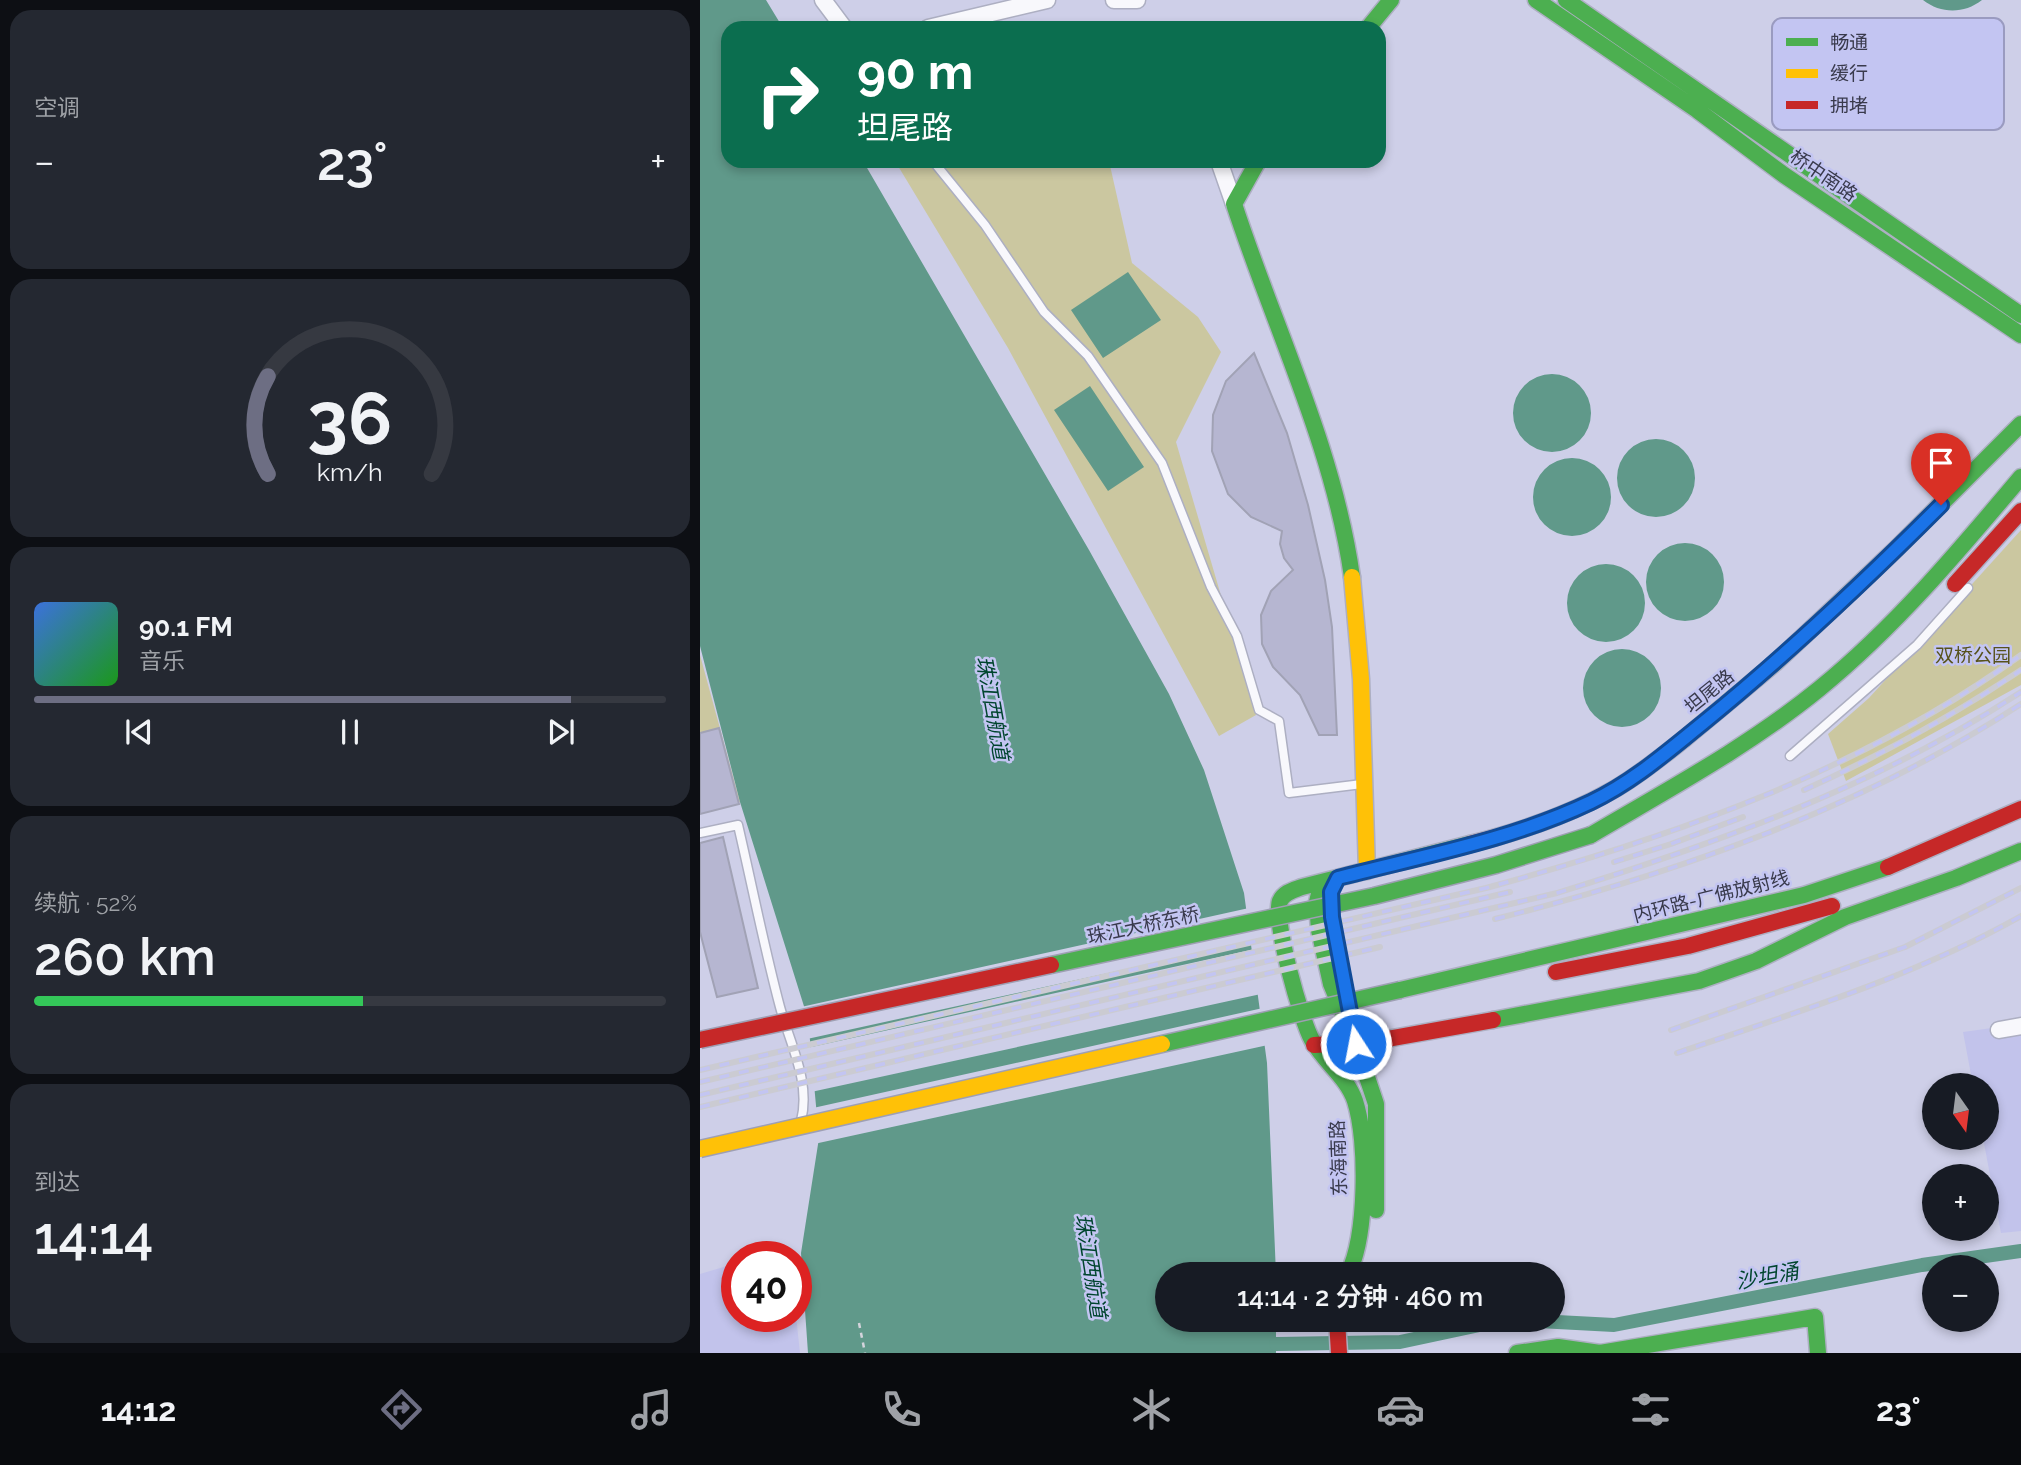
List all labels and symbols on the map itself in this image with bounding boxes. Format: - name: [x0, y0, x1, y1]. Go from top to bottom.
- legend: [1772, 18, 2004, 130]
- text: 畅通: [1830, 31, 1868, 53]
- text: 缓行: [1830, 62, 1868, 84]
- text: 拥堵: [1830, 94, 1868, 116]
- street label: 桥中南路: [1786, 145, 1862, 205]
- pin: [1911, 433, 1971, 505]
- park label: 双桥公园: [1935, 644, 2011, 666]
- water label: 珠江西航道: [972, 654, 1015, 765]
- street label: 坦尾路: [1680, 665, 1738, 717]
- street label: 内环路-广佛放射线: [1631, 866, 1791, 926]
- street label: 珠江大桥东桥: [1085, 902, 1201, 948]
- position arrow: [1319, 1007, 1393, 1081]
- north arrow: [1922, 1073, 1998, 1150]
- street label: 东海南路: [1326, 1120, 1350, 1196]
- water label: 珠江西航道: [1070, 1212, 1112, 1323]
- speed limit sign: 40: [721, 1241, 812, 1332]
- water label: 沙坦涌: [1734, 1258, 1802, 1294]

